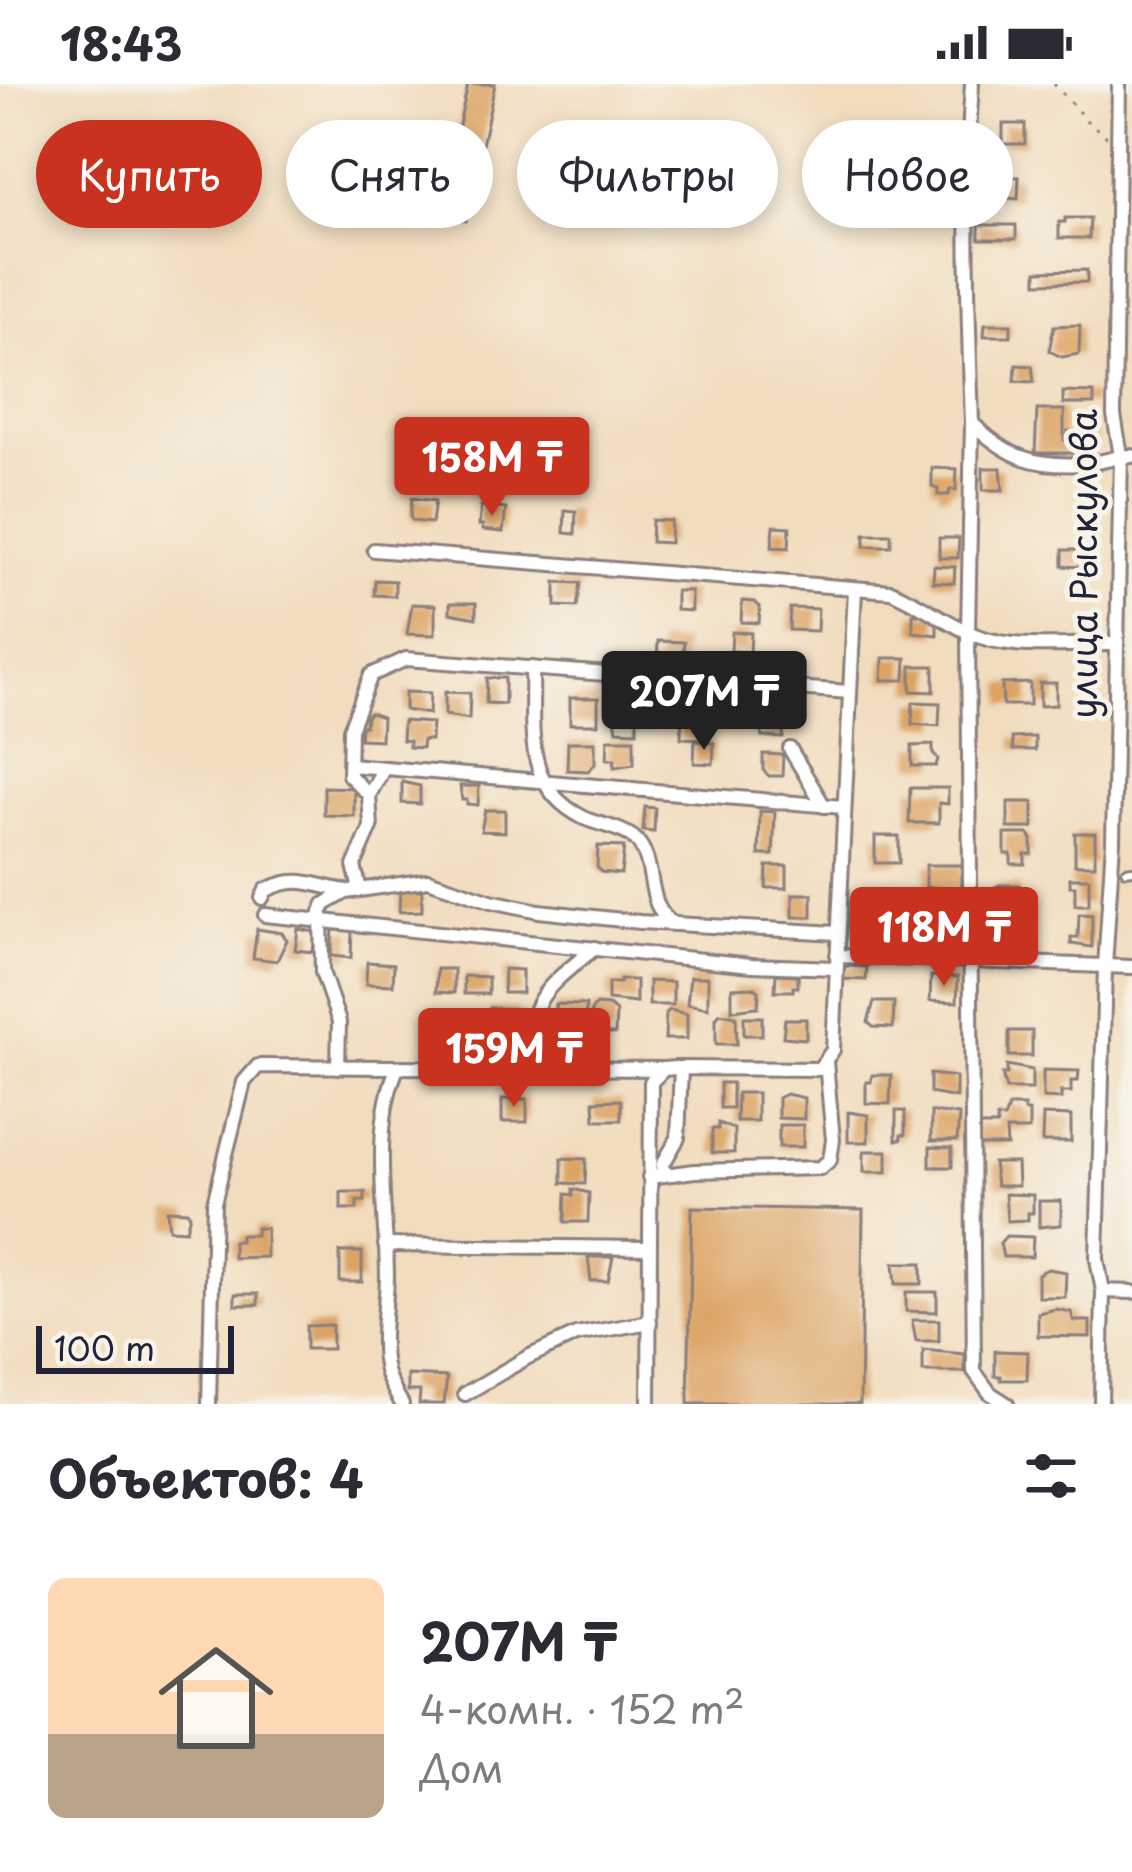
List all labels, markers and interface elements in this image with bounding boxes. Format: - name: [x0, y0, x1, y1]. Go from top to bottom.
- text: 18:43: [60, 8, 182, 76]
- chip: Купить: [36, 120, 262, 228]
- chip: Снять: [286, 120, 493, 228]
- chip: Фильтры: [517, 120, 778, 228]
- chip: Новое: [802, 120, 1013, 228]
- street label: улица Рыскулова: [1055, 409, 1109, 719]
- pin: 158M ₸: [394, 417, 590, 519]
- text: 158M ₸: [421, 426, 563, 485]
- pin: 207M ₸: [606, 651, 802, 753]
- text: 207M ₸: [629, 660, 779, 719]
- pin: 118M ₸: [846, 887, 1042, 989]
- text: 118M ₸: [877, 896, 1011, 955]
- pin: 159M ₸: [416, 1008, 612, 1110]
- text: 159M ₸: [445, 1017, 583, 1076]
- scale bar: [36, 1320, 234, 1373]
- text: 100 m: [54, 1322, 155, 1372]
- text: Объектов: 4: [48, 1438, 364, 1515]
- icon: filters: [1018, 1443, 1084, 1509]
- text: 207M ₸: [420, 1601, 617, 1678]
- icon: home: [144, 1626, 288, 1770]
- text: 4-комн. · 152 m²: [420, 1678, 745, 1737]
- text: Дом: [420, 1737, 504, 1796]

